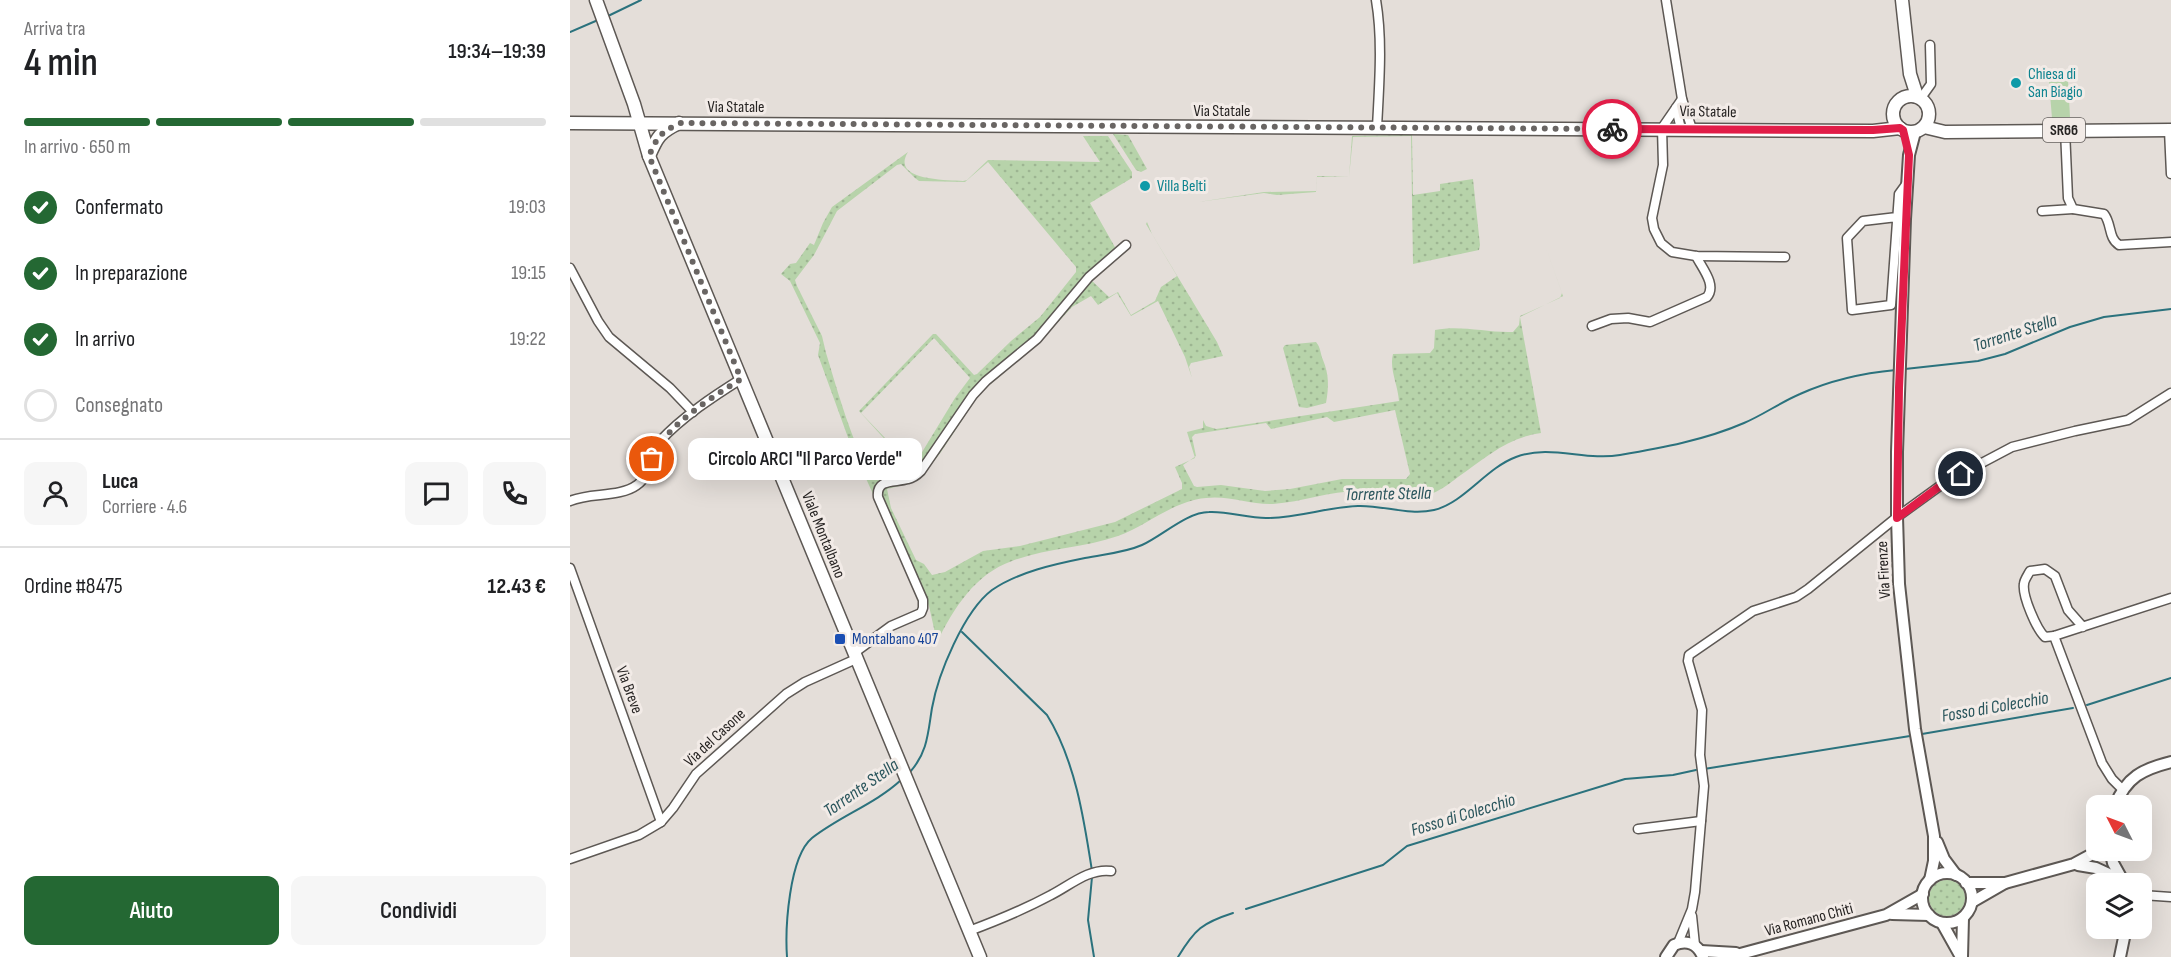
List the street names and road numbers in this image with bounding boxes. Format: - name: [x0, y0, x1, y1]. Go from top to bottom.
- street label: Via Statale: [707, 98, 765, 117]
- street label: Via Statale: [1193, 102, 1251, 121]
- street label: Via Statale: [1679, 102, 1737, 122]
- road number: SR66: [2043, 118, 2085, 142]
- street label: Viale Montalbano: [797, 489, 849, 581]
- street label: Via Firenze: [1873, 541, 1895, 599]
- street label: Via Breve: [612, 664, 646, 716]
- street label: Via del Casone: [680, 705, 750, 771]
- street label: Via Romano Chiti: [1763, 899, 1855, 941]

